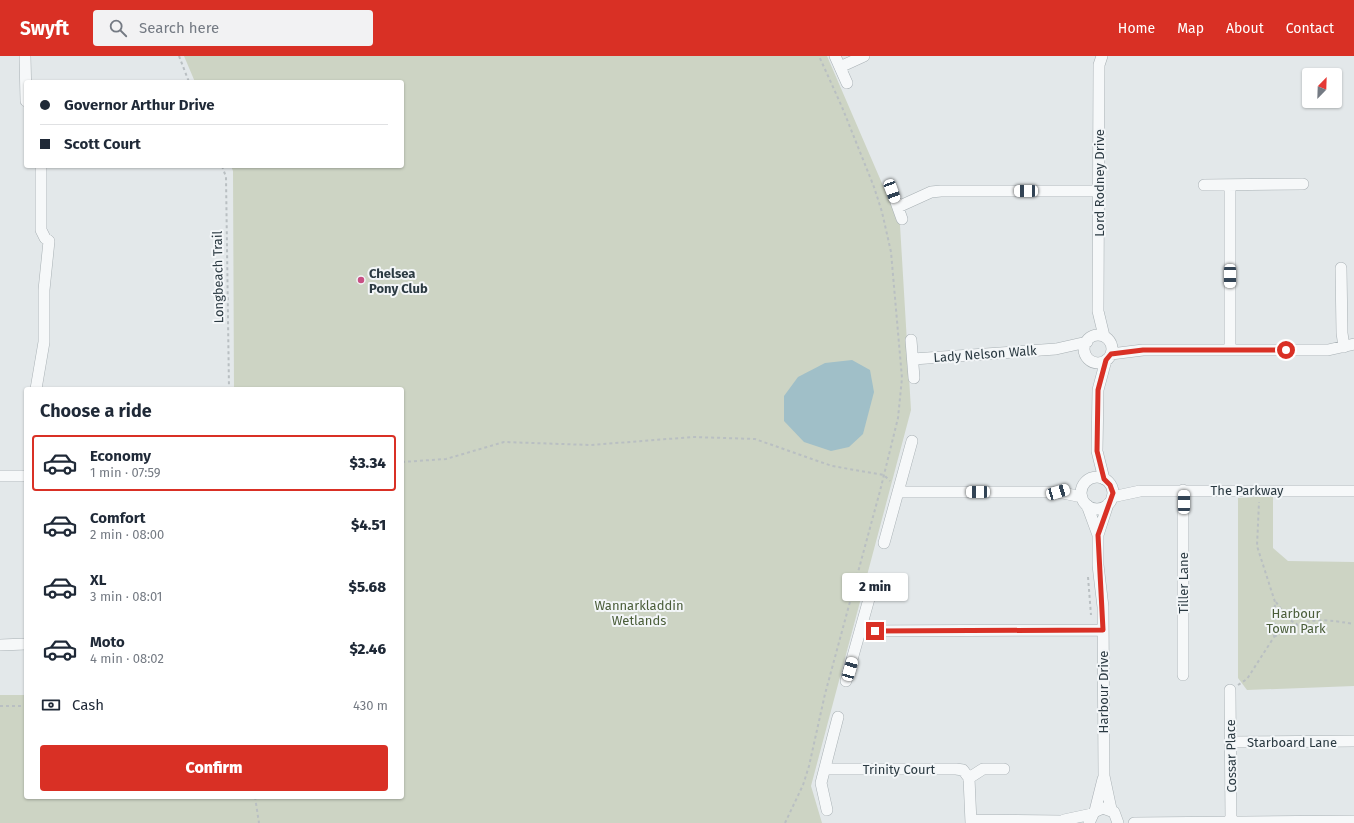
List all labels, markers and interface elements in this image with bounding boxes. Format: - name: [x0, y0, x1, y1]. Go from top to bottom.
- search box: [93, 10, 373, 46]
- text: Swyft: [20, 17, 69, 40]
- icon: search: [107, 17, 129, 39]
- text: Search here: [139, 19, 219, 37]
- text: Home: [1118, 20, 1155, 37]
- text: Map: [1177, 20, 1204, 37]
- text: About: [1226, 20, 1264, 37]
- text: Contact: [1286, 20, 1334, 37]
- north arrow: [1302, 68, 1342, 108]
- map controls: [1302, 68, 1342, 108]
- text: Governor Arthur Drive: [64, 96, 215, 114]
- street label: Lord Rodney Drive: [1092, 129, 1107, 237]
- text: Scott Court: [64, 135, 141, 153]
- car: [882, 178, 902, 204]
- car: [1014, 185, 1038, 197]
- street label: Longbeach Trail: [210, 230, 226, 323]
- car: [1224, 264, 1236, 288]
- place label: Chelsea Pony Club: [369, 266, 428, 296]
- marker: Chelsea Pony Club: [356, 275, 366, 285]
- route start: [1277, 341, 1295, 359]
- street label: Lady Nelson Walk: [933, 343, 1037, 365]
- text: Choose a ride: [40, 400, 152, 422]
- icon: car: [42, 445, 78, 481]
- text: Economy: [90, 447, 151, 465]
- text: $3.34: [349, 454, 386, 472]
- text: 1 min · 07:59: [90, 465, 161, 480]
- car: [1045, 483, 1071, 501]
- street label: The Parkway: [1211, 483, 1284, 498]
- car: [966, 486, 990, 498]
- car: [1178, 490, 1190, 514]
- icon: car: [42, 507, 78, 543]
- text: Comfort: [90, 509, 146, 527]
- text: $4.51: [351, 516, 386, 534]
- text: 2 min · 08:00: [90, 527, 164, 542]
- street label: Tiller Lane: [1176, 552, 1191, 614]
- icon: car: [42, 569, 78, 605]
- text: XL: [90, 571, 106, 589]
- callout: 2 min: [842, 573, 908, 601]
- text: $5.68: [349, 578, 386, 596]
- text: 2 min: [859, 579, 891, 594]
- text: 3 min · 08:01: [90, 589, 162, 604]
- park label: Wannarkladdin Wetlands: [594, 598, 684, 628]
- park label: Harbour Town Park: [1266, 606, 1326, 636]
- route end: [866, 622, 884, 640]
- icon: car: [42, 631, 78, 667]
- text: Moto: [90, 633, 125, 651]
- text: $2.46: [349, 640, 386, 658]
- text: 4 min · 08:02: [90, 651, 164, 666]
- street label: Harbour Drive: [1096, 651, 1111, 733]
- car: [841, 656, 859, 682]
- icon: cash: [40, 694, 62, 716]
- text: Cash: [72, 696, 104, 714]
- text: 430 m: [353, 698, 388, 713]
- street label: Cossar Place: [1223, 719, 1239, 793]
- street label: Starboard Lane: [1247, 735, 1337, 750]
- button: Confirm: [40, 745, 388, 791]
- street label: Trinity Court: [863, 762, 936, 777]

